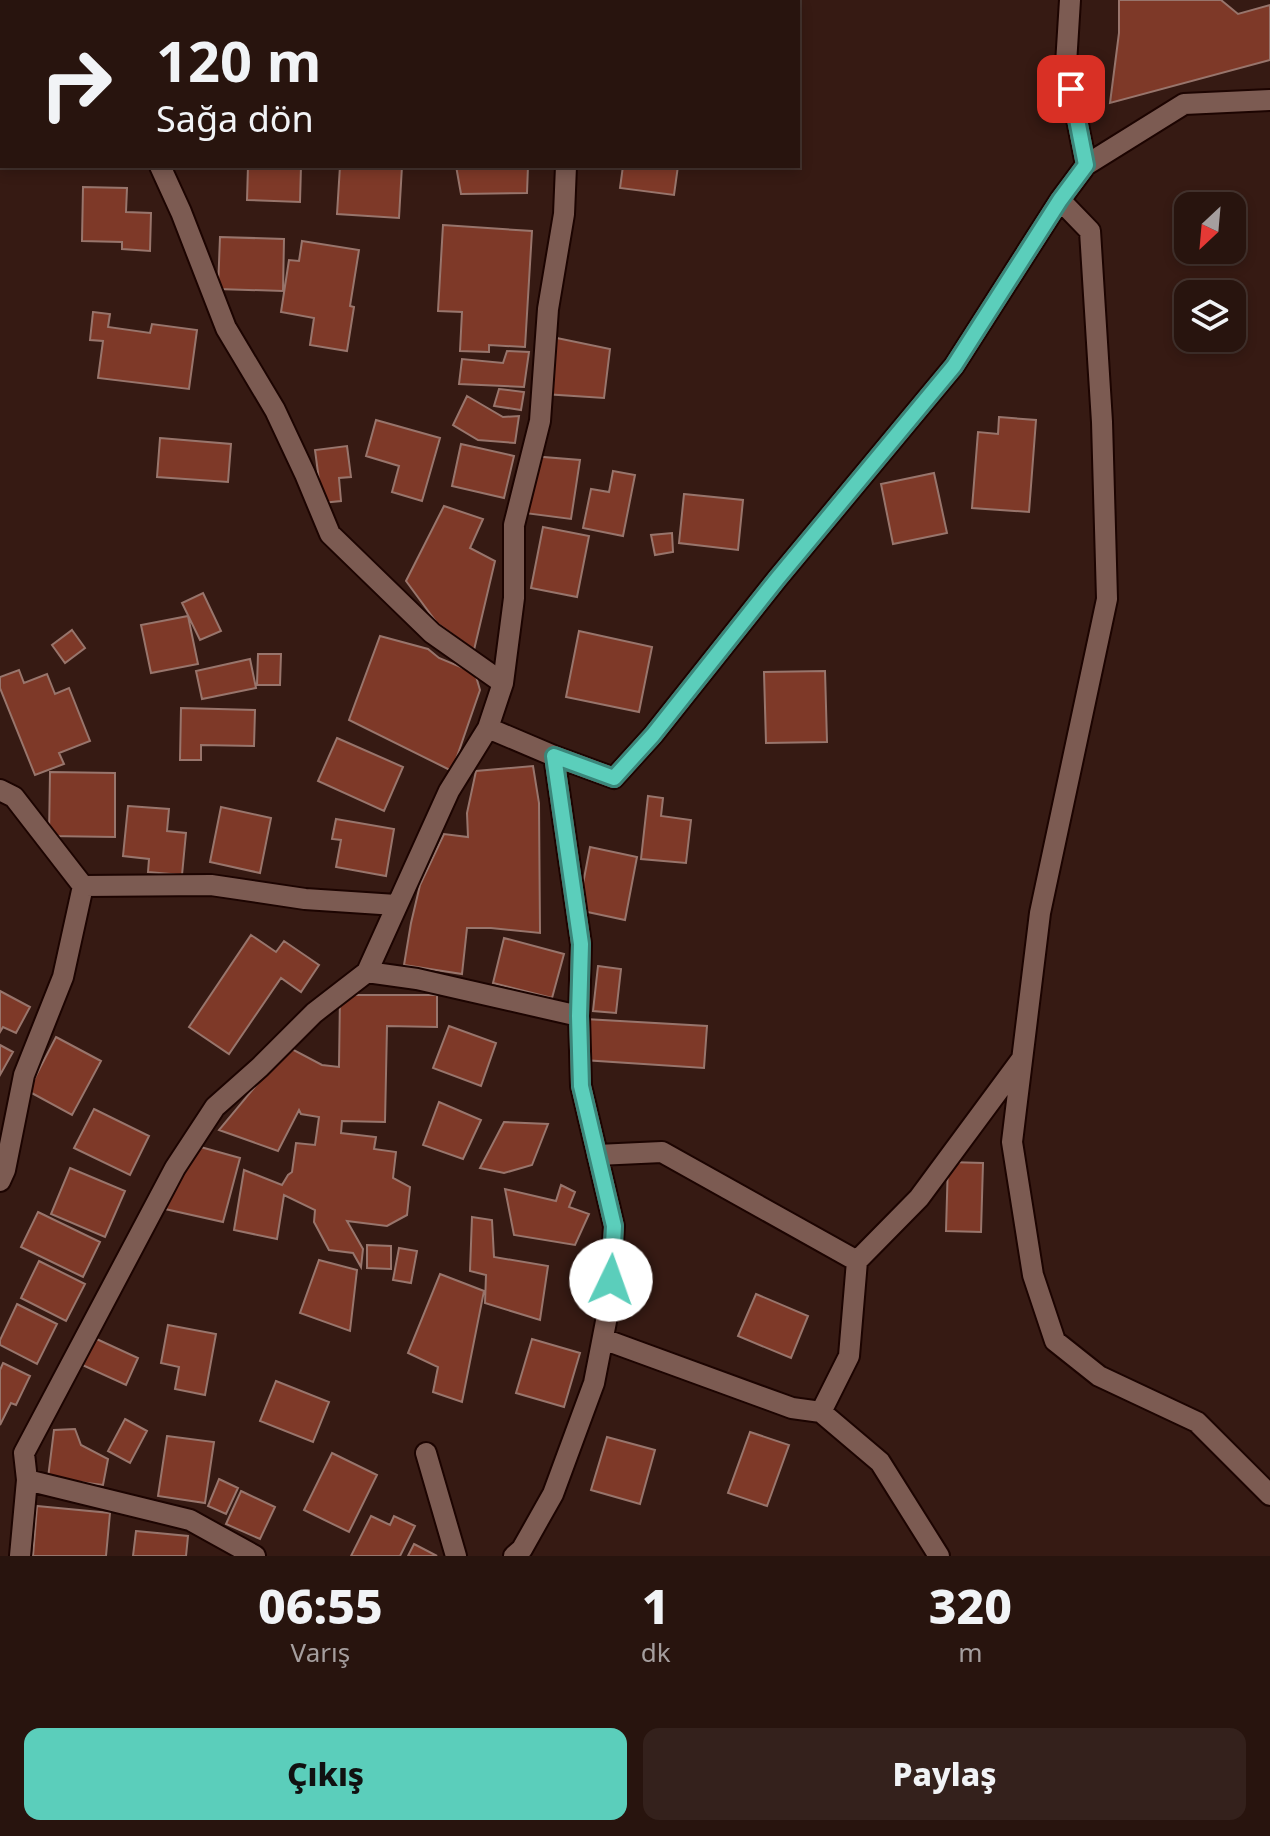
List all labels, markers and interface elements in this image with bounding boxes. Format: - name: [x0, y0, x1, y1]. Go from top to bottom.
- text: 120 m: [156, 22, 321, 98]
- icon: right: [24, 32, 128, 136]
- pin: [1037, 55, 1105, 123]
- icon: arrive: [1049, 67, 1093, 111]
- text: Sağa dön: [156, 94, 314, 143]
- north arrow: [1174, 192, 1246, 264]
- map controls: [1174, 192, 1246, 352]
- button: layers: [1174, 280, 1246, 352]
- position arrow: [569, 1238, 653, 1322]
- text: 06:55: [258, 1573, 383, 1638]
- text: 1: [642, 1573, 670, 1638]
- text: 320: [929, 1573, 1012, 1638]
- text: Varış: [291, 1634, 350, 1670]
- text: dk: [641, 1634, 671, 1670]
- text: m: [958, 1634, 982, 1670]
- button: Çıkış: [24, 1728, 627, 1820]
- button: Paylaş: [643, 1728, 1246, 1820]

